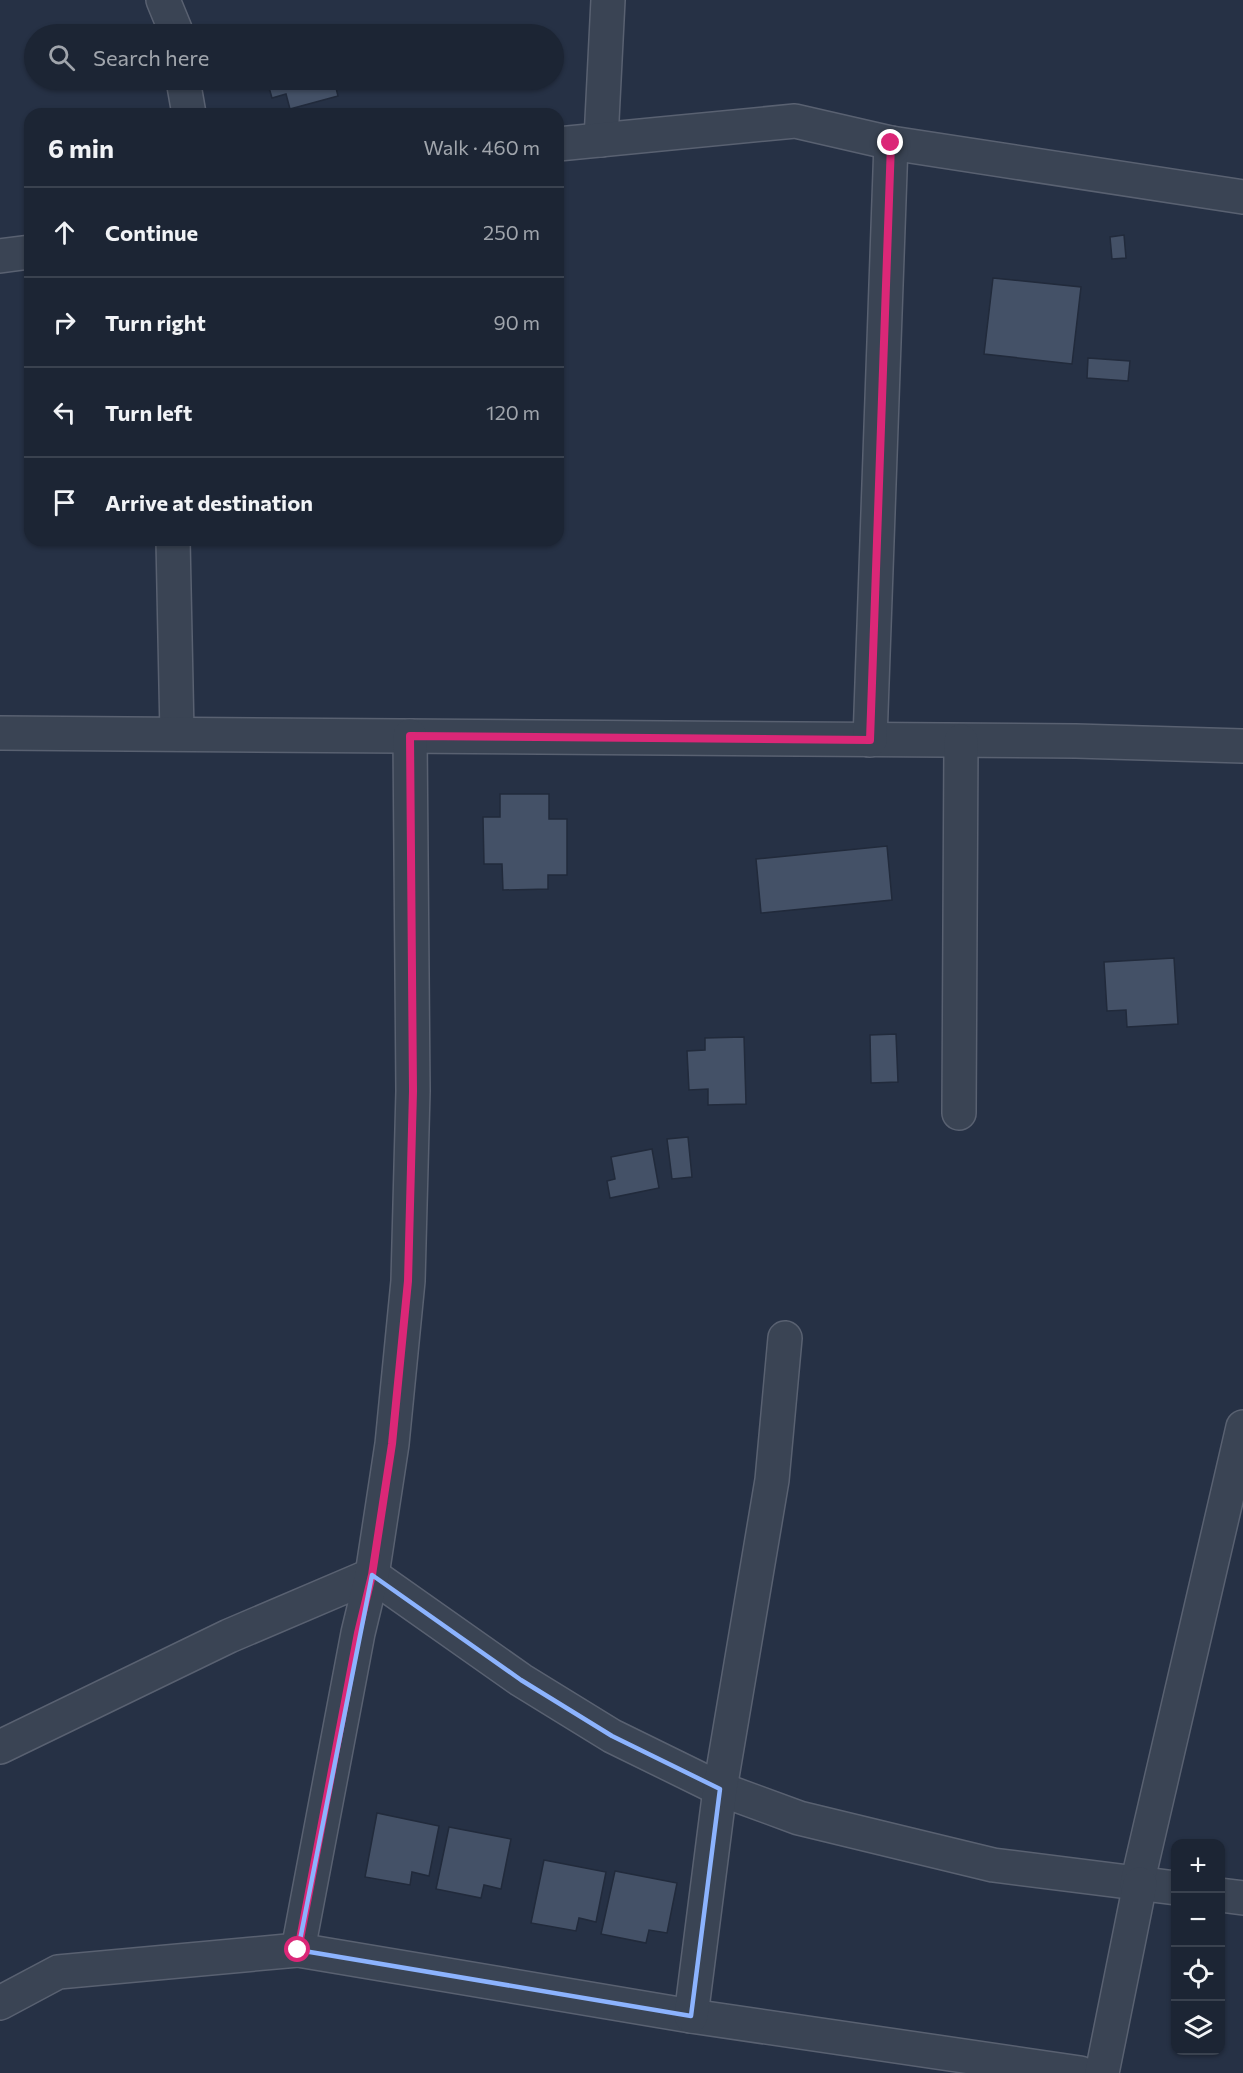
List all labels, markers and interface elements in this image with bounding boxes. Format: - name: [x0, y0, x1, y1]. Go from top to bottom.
- search box: [24, 24, 564, 90]
- icon: search: [45, 41, 78, 74]
- text: Search here: [93, 44, 209, 71]
- route end: [877, 129, 903, 155]
- text: 6 min: [48, 132, 114, 163]
- text: Walk · 460 m: [423, 135, 540, 159]
- icon: ahead: [48, 216, 81, 249]
- text: Continue: [105, 219, 198, 246]
- text: 250 m: [483, 220, 540, 244]
- icon: right: [48, 306, 81, 339]
- text: Turn right: [105, 309, 206, 336]
- text: 90 m: [494, 310, 540, 334]
- icon: left: [48, 396, 81, 429]
- text: Turn left: [105, 399, 192, 426]
- text: 120 m: [486, 400, 540, 424]
- icon: arrive: [48, 486, 81, 519]
- text: Arrive at destination: [105, 489, 313, 516]
- map controls: [1171, 1839, 1225, 2055]
- button: +: [1171, 1839, 1225, 1893]
- button: −: [1171, 1893, 1225, 1947]
- route start: [284, 1936, 310, 1962]
- button: locate: [1171, 1947, 1225, 2001]
- button: layers: [1171, 2001, 1225, 2055]

